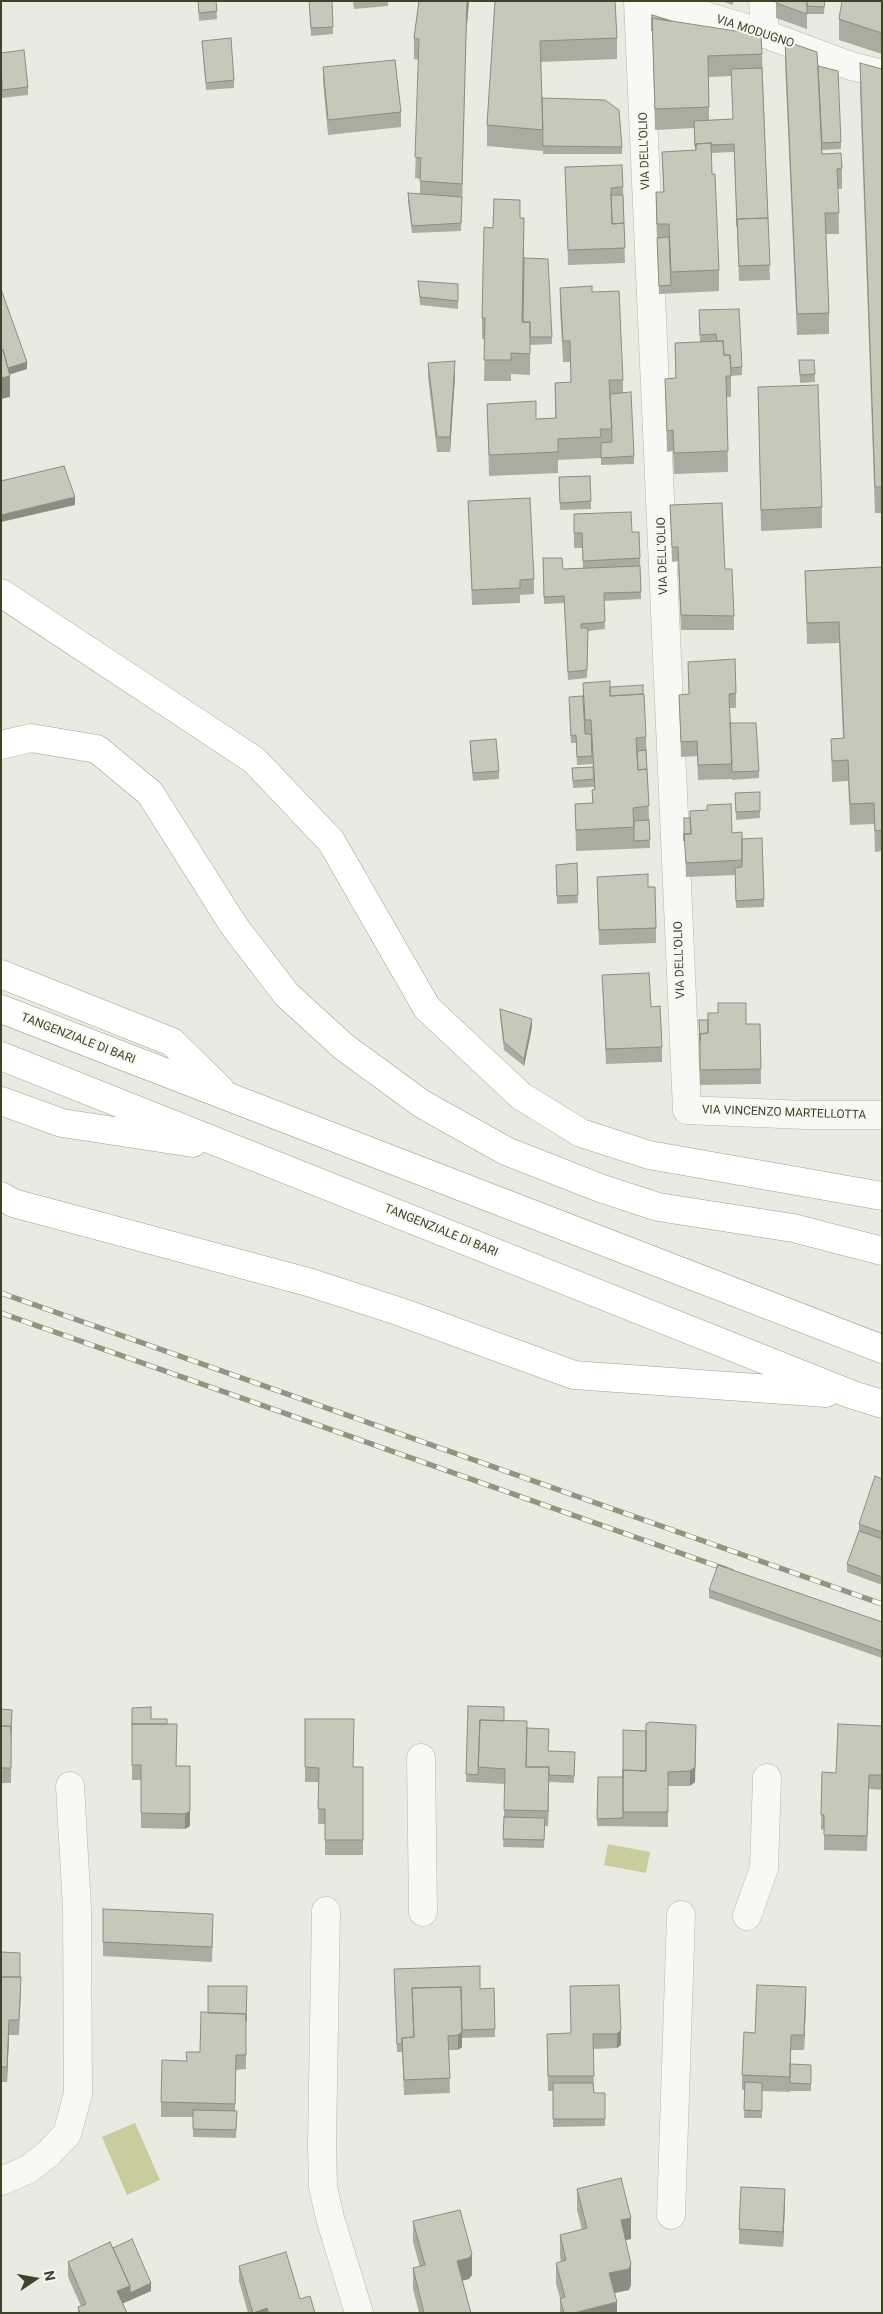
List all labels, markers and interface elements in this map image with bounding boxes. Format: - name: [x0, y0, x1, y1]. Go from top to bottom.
- street label: VIA MODUGNO: [714, 13, 796, 51]
- street label: VIA DELL'OLIO: [636, 112, 654, 190]
- street label: VIA DELL'OLIO: [654, 517, 672, 595]
- street label: VIA DELL'OLIO: [671, 921, 689, 999]
- street label: TANGENZIALE DI BARI: [19, 1011, 137, 1067]
- street label: VIA VINCENZO MARTELLOTTA: [702, 1103, 866, 1123]
- street label: TANGENZIALE DI BARI: [382, 1202, 500, 1260]
- north arrow: [10, 2254, 60, 2304]
- text: N: [41, 2269, 59, 2282]

